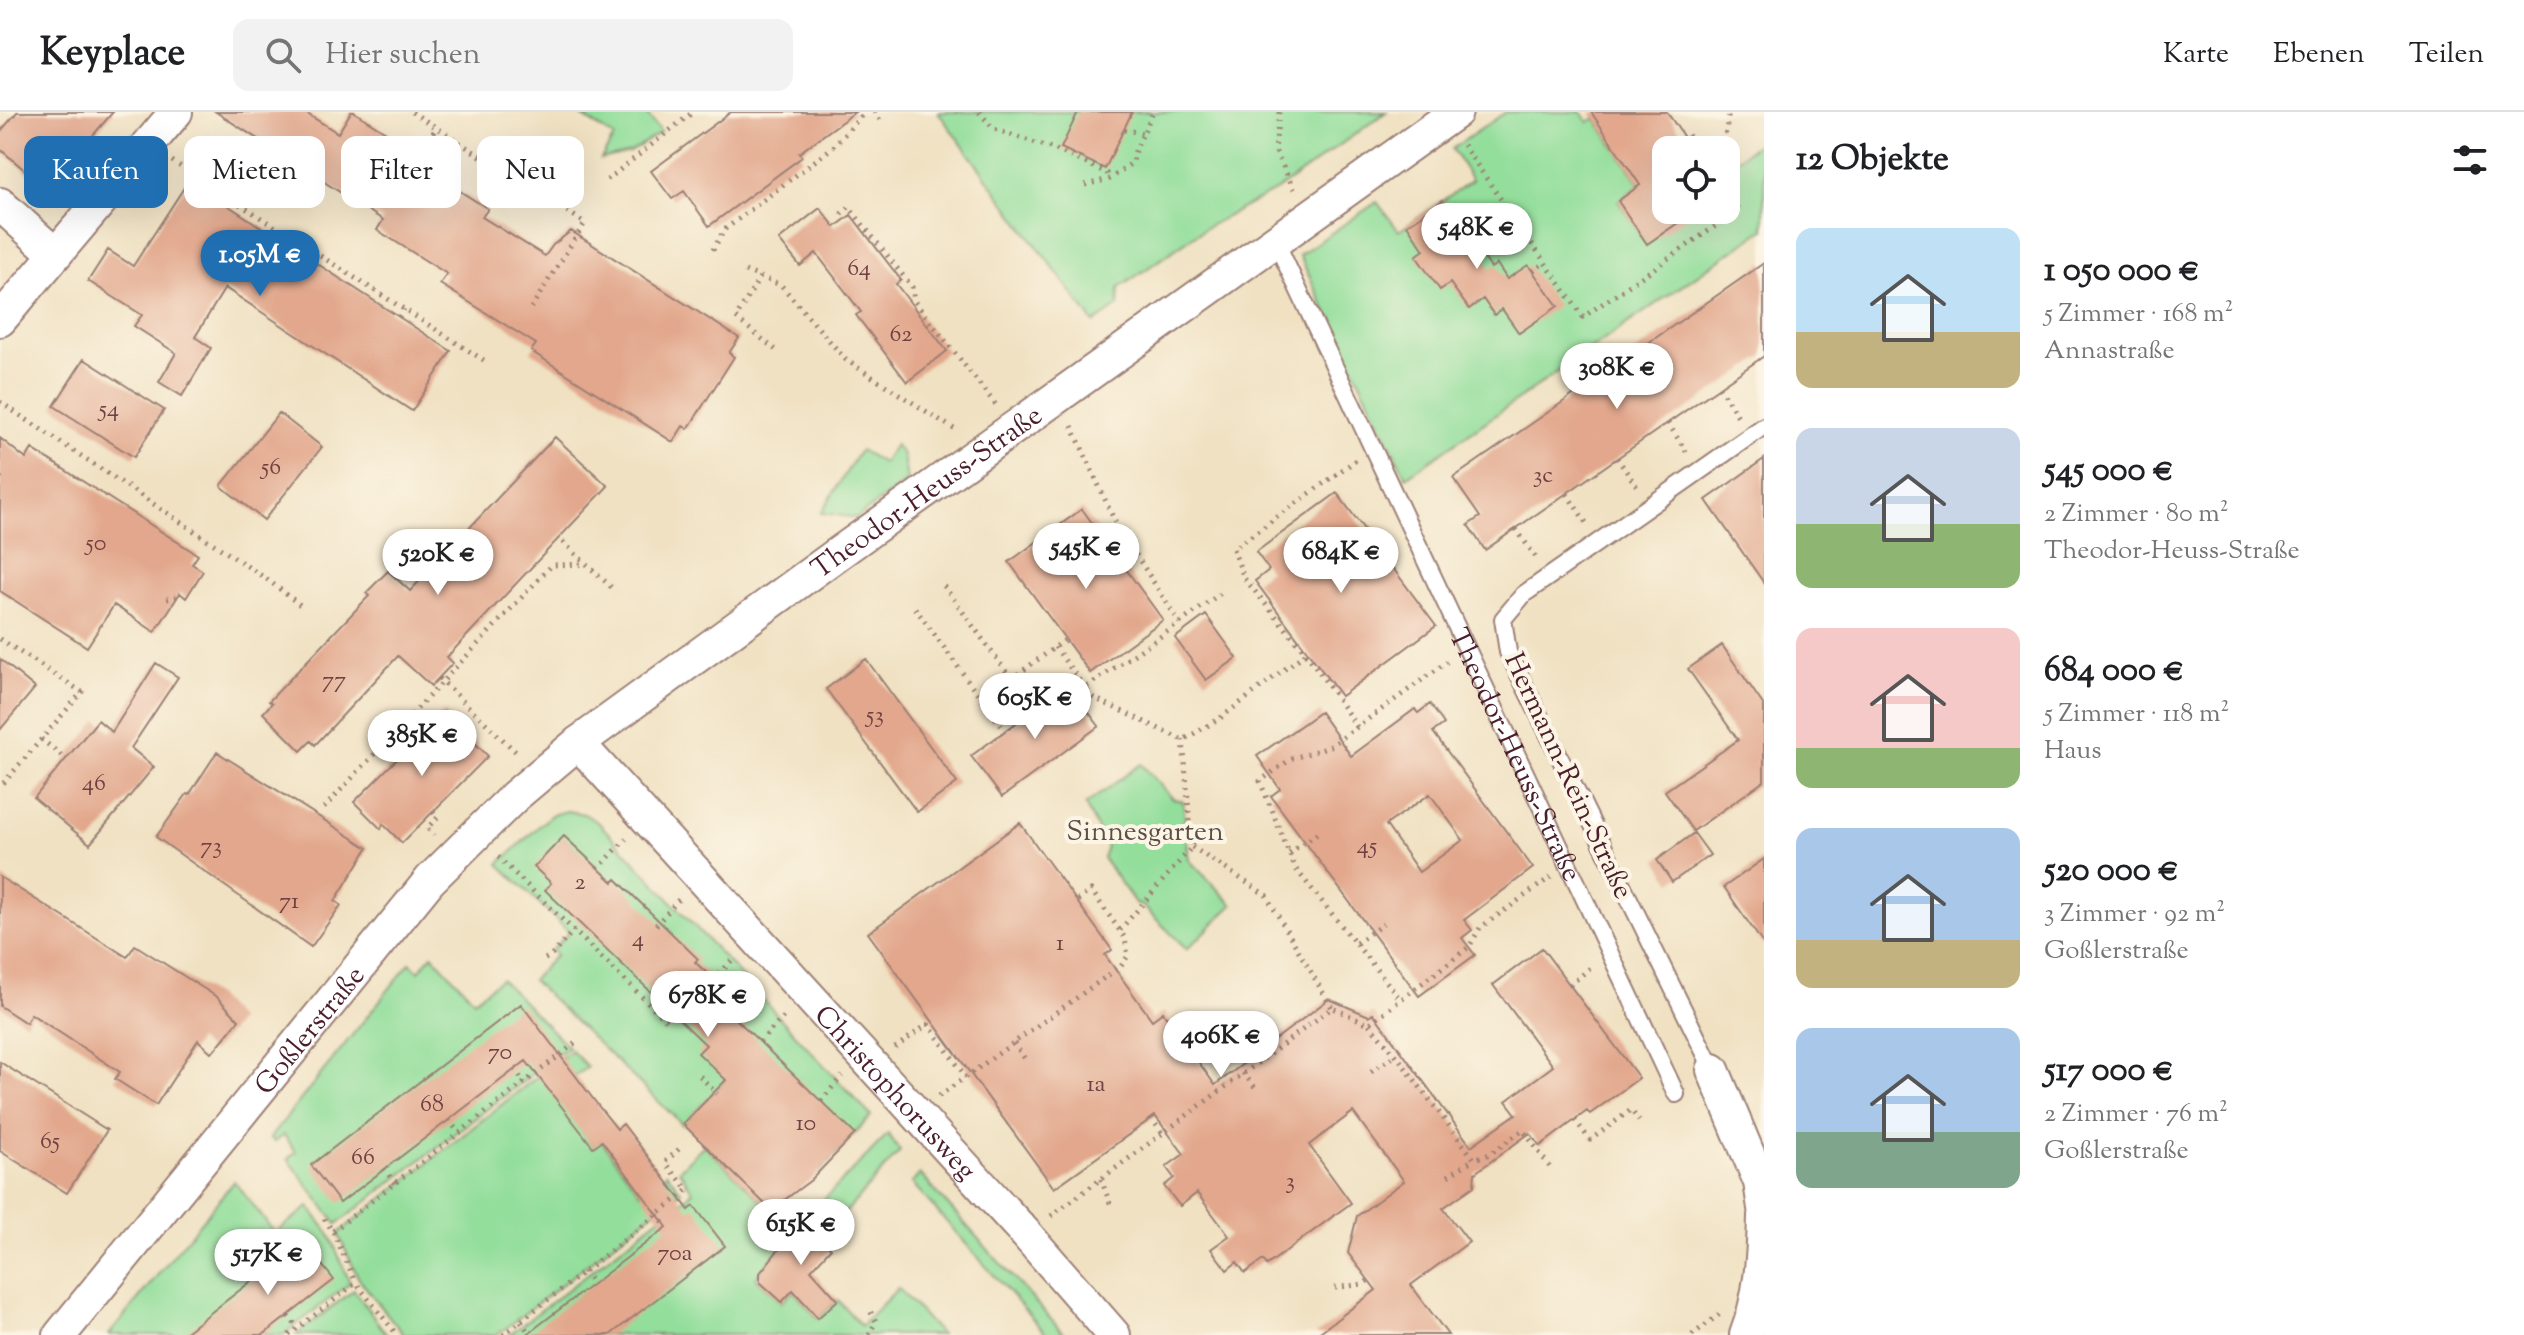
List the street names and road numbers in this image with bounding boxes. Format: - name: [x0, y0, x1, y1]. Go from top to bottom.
- street label: Theodor-Heuss-Straße: [804, 397, 1051, 590]
- street label: Theodor-Heuss-Straße: [1437, 622, 1590, 889]
- street label: Hermann-Rein-Straße: [1493, 647, 1642, 906]
- street label: Goßlerstraße: [246, 958, 376, 1104]
- street label: Christophorusweg: [804, 997, 984, 1190]

